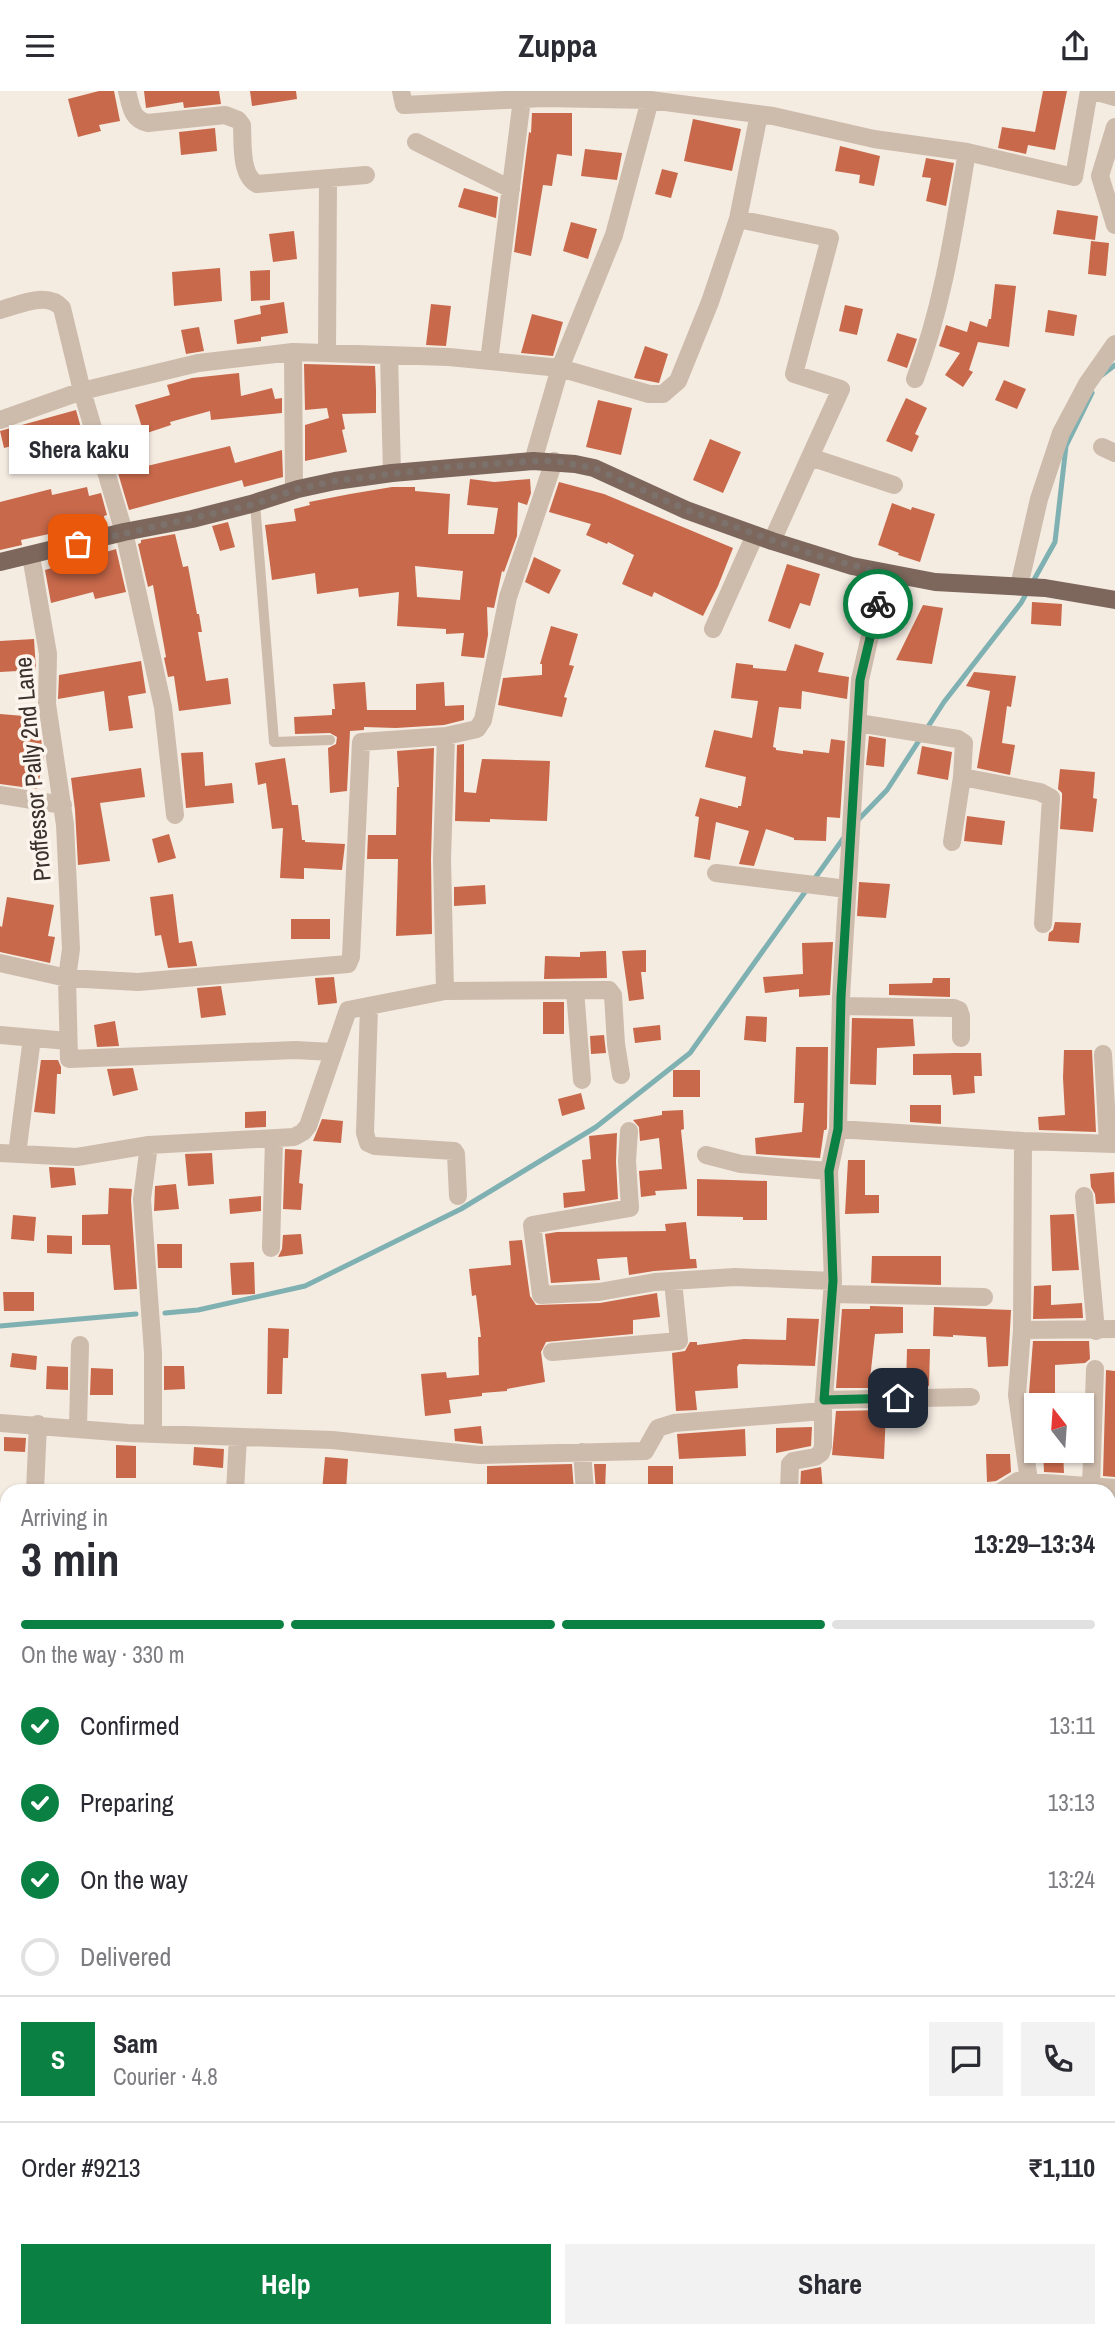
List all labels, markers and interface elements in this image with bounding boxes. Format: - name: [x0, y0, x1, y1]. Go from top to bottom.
- text: Zuppa: [518, 24, 597, 67]
- icon: menu: [21, 27, 59, 65]
- icon: share: [1056, 27, 1094, 65]
- callout: Shera kaku: [8, 425, 148, 474]
- text: Shera kaku: [29, 434, 129, 465]
- pin: [48, 514, 108, 574]
- icon: bag: [59, 525, 97, 563]
- courier: [843, 569, 913, 639]
- icon: bike: [859, 585, 897, 623]
- street label: Proffessor Pally 2nd Lane: [6, 656, 58, 883]
- pin: [868, 1368, 928, 1428]
- icon: home: [879, 1379, 917, 1417]
- north arrow: [1024, 1393, 1094, 1463]
- map controls: [1024, 1393, 1094, 1463]
- text: Arriving in: [21, 1502, 108, 1533]
- text: 13:29–13:34: [974, 1526, 1095, 1561]
- text: 3 min: [21, 1528, 120, 1590]
- text: On the way · 330 m: [21, 1639, 185, 1670]
- icon: check: [21, 1707, 59, 1745]
- text: Confirmed: [80, 1708, 180, 1743]
- text: 13:11: [1049, 1710, 1095, 1741]
- icon: check: [21, 1784, 59, 1822]
- text: Preparing: [80, 1785, 174, 1820]
- text: 13:13: [1048, 1787, 1095, 1818]
- icon: check: [21, 1861, 59, 1899]
- text: On the way: [80, 1862, 188, 1897]
- text: 13:24: [1048, 1864, 1095, 1895]
- text: Delivered: [80, 1939, 171, 1974]
- button: chat: [929, 2022, 1003, 2096]
- button: phone: [1021, 2022, 1095, 2096]
- text: Sam: [113, 2026, 158, 2061]
- text: S: [51, 2042, 65, 2077]
- text: Courier · 4.8: [113, 2061, 218, 2092]
- text: Order #9213: [21, 2150, 141, 2185]
- text: ₹1,110: [1028, 2150, 1095, 2185]
- button: Help: [21, 2244, 551, 2324]
- button: Share: [565, 2244, 1095, 2324]

